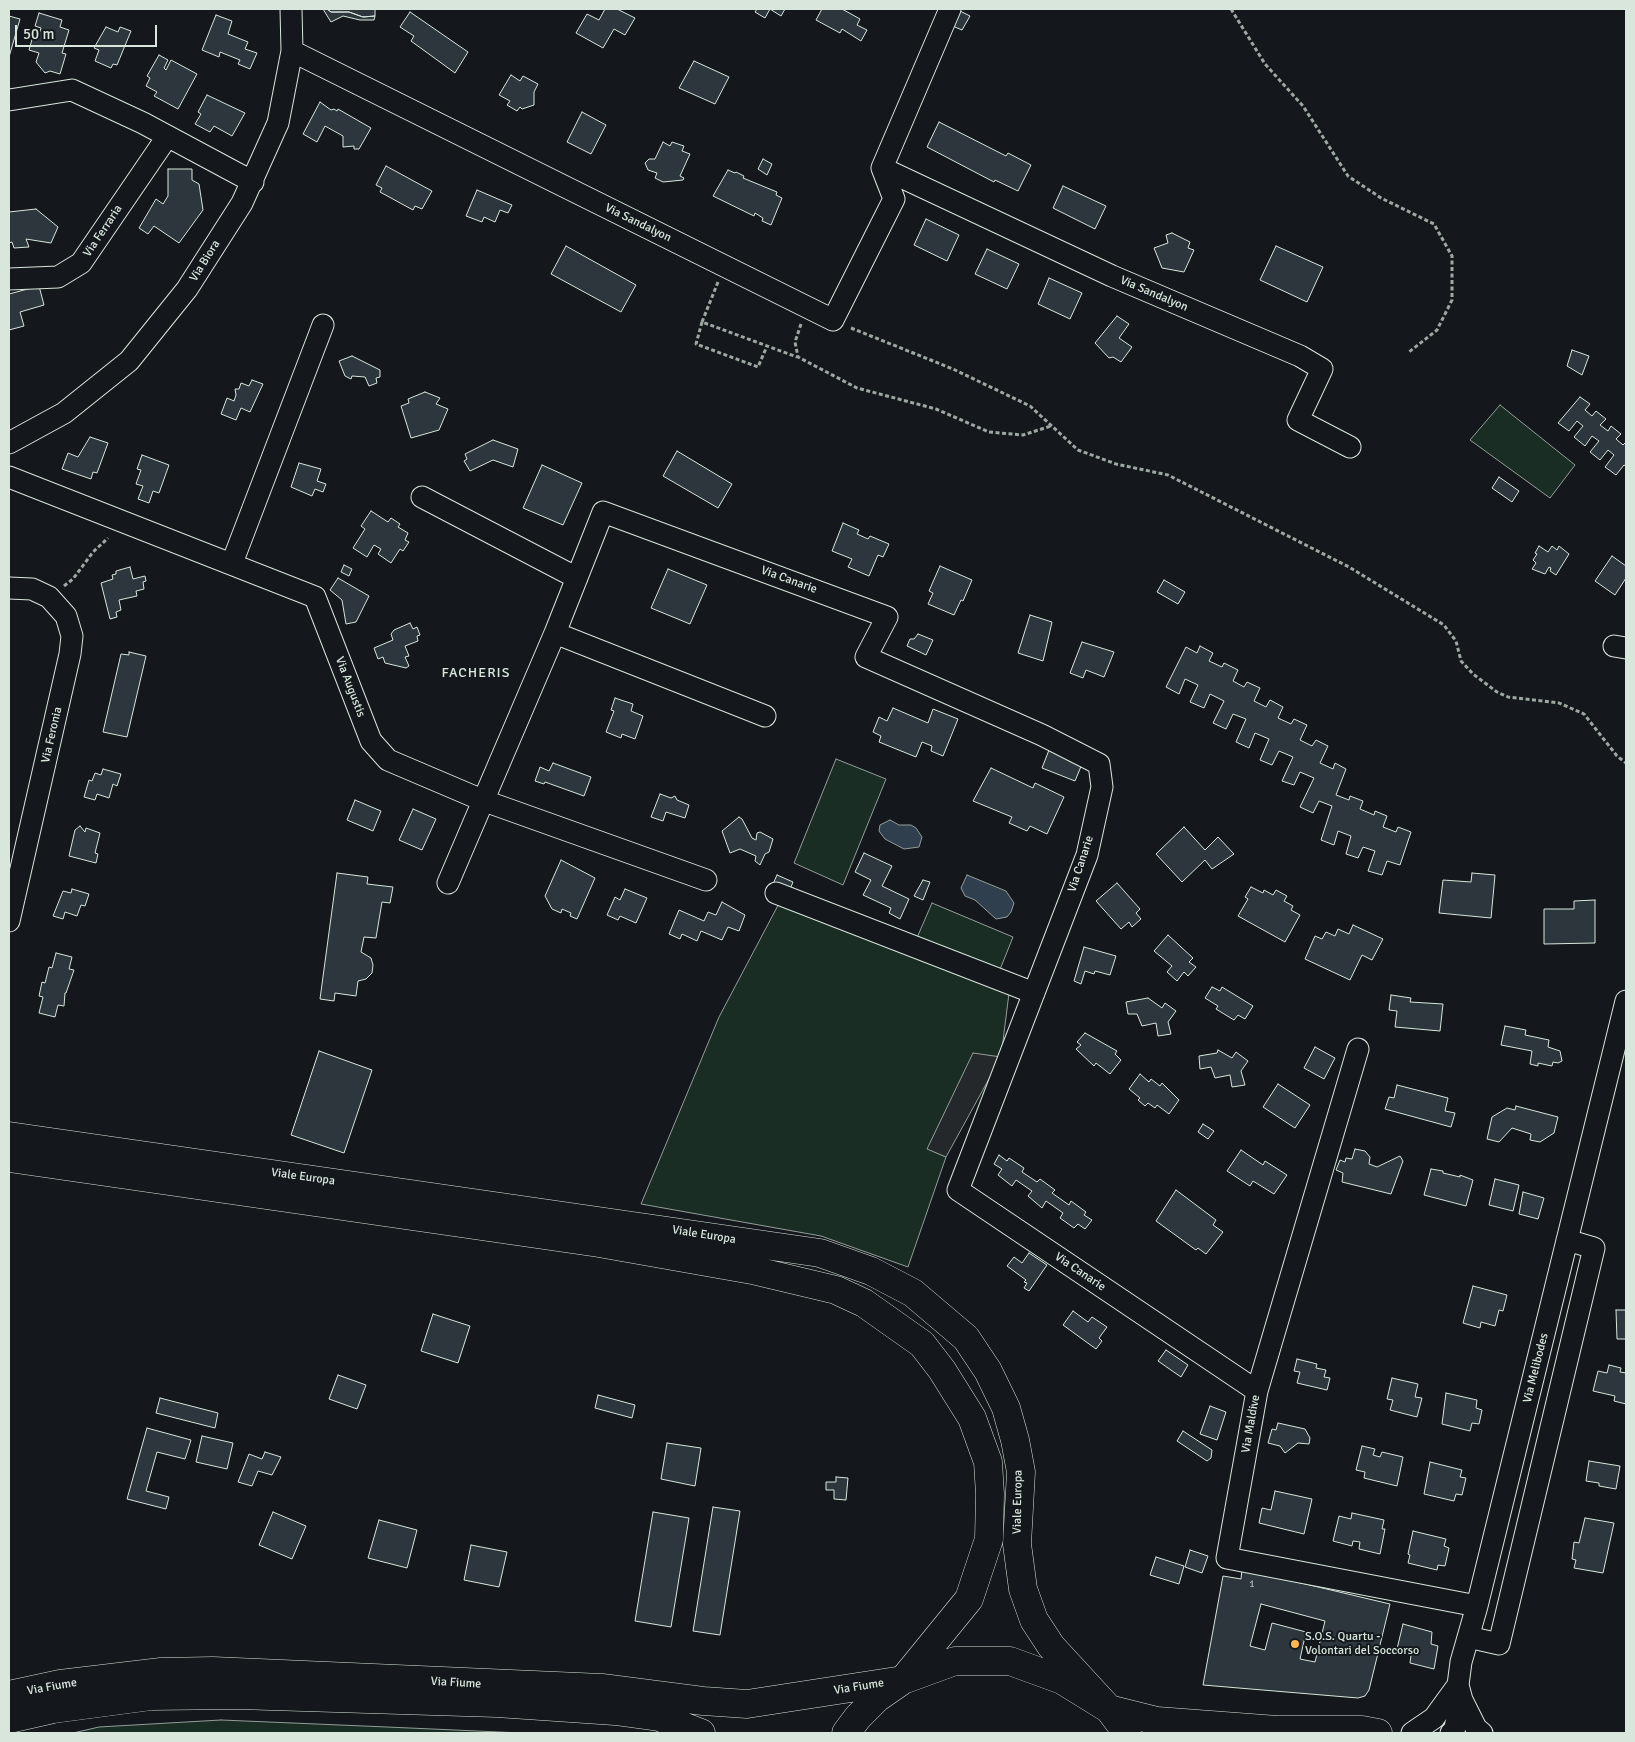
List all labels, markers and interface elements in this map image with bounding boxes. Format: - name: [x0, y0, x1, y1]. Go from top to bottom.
- scale bar: [18, 15, 160, 47]
- text: 50 m: [23, 25, 54, 43]
- street label: Via Sandalyon: [602, 201, 674, 245]
- street label: Via Ferraria: [80, 202, 126, 260]
- street label: Via Biora: [187, 238, 223, 284]
- street label: Via Sandalyon: [1118, 273, 1190, 315]
- street label: Via Canarie: [759, 563, 819, 597]
- street label: Via Augustis: [332, 655, 368, 719]
- district label: FACHERIS: [441, 665, 511, 681]
- street label: Via Feronia: [39, 706, 65, 764]
- street label: Via Canarie: [1065, 834, 1097, 894]
- street label: Viale Europa: [270, 1165, 336, 1189]
- street label: Viale Europa: [671, 1223, 737, 1247]
- street label: Via Canarie: [1052, 1250, 1108, 1294]
- street label: Via Melibodes: [1520, 1332, 1552, 1404]
- street label: Via Maldive: [1239, 1394, 1263, 1454]
- street label: Viale Europa: [1010, 1470, 1026, 1534]
- house number: 1: [1249, 1578, 1255, 1590]
- place label: S.O.S. Quartu - Volontari del Soccorso: [1305, 1630, 1419, 1658]
- marker: S.O.S. Quartu - Volontari del Soccorso: [1289, 1638, 1301, 1650]
- street label: Via Fiume: [430, 1674, 482, 1692]
- street label: Via Fiume: [26, 1676, 78, 1698]
- street label: Via Fiume: [833, 1676, 885, 1698]

